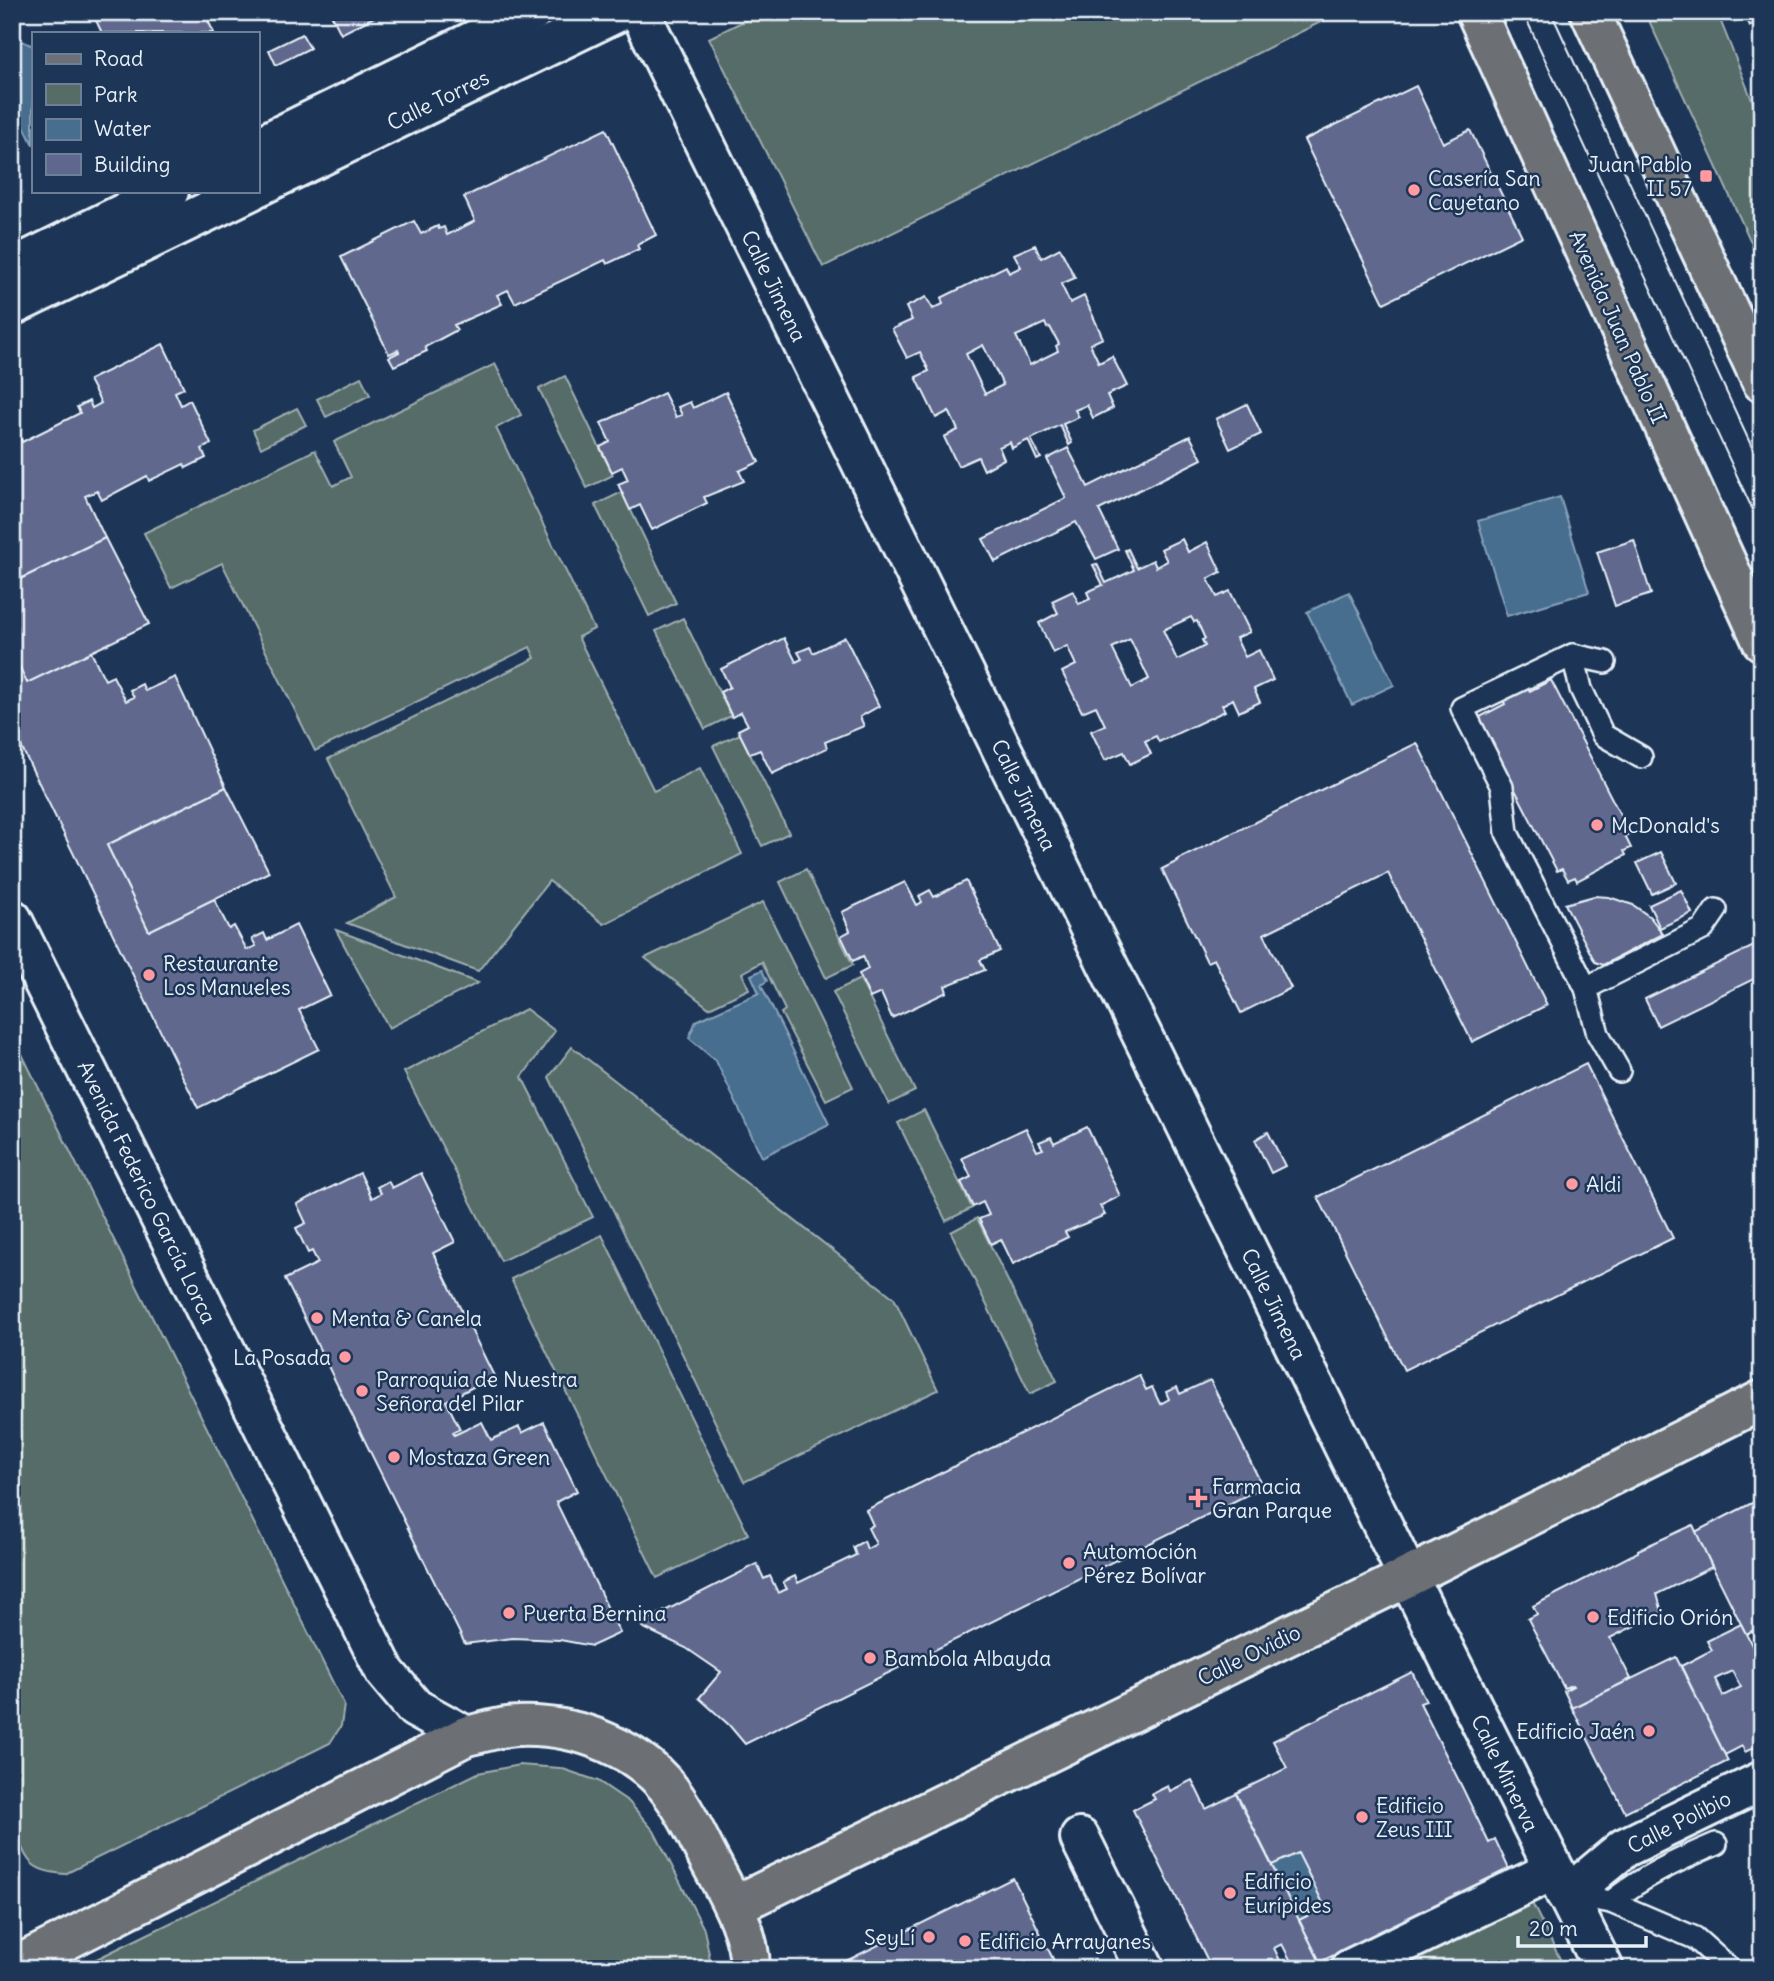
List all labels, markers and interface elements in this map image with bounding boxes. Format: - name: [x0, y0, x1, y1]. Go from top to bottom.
- legend: [32, 32, 259, 192]
- text: Road: [94, 45, 143, 72]
- street label: Calle Torres: [383, 64, 493, 136]
- text: Park: [94, 81, 137, 108]
- text: Water: [94, 115, 152, 142]
- text: Building: [94, 151, 170, 178]
- place label: Juan Pablo II 57: [1588, 151, 1692, 202]
- place label: Casería San Cayetano: [1428, 165, 1541, 216]
- marker: Juan Pablo II 57: [1698, 168, 1714, 184]
- marker: Casería San Cayetano: [1406, 182, 1422, 198]
- street label: Calle Jimena: [735, 226, 813, 346]
- street label: Avenida Juan Pablo II: [1563, 226, 1673, 428]
- street label: Calle Jimena: [985, 735, 1063, 855]
- place label: McDonald's: [1611, 812, 1720, 839]
- marker: McDonald's: [1589, 817, 1605, 833]
- place label: Restaurante Los Manueles: [163, 950, 291, 1001]
- marker: Restaurante Los Manueles: [141, 967, 157, 983]
- street label: Avenida Federico García Lorca: [72, 1056, 222, 1328]
- place label: Aldi: [1586, 1171, 1621, 1198]
- marker: Aldi: [1564, 1176, 1580, 1192]
- street label: Calle Jimena: [1235, 1244, 1313, 1364]
- place label: Menta & Canela: [331, 1305, 482, 1332]
- marker: Menta & Canela: [309, 1310, 325, 1326]
- place label: La Posada: [233, 1344, 331, 1371]
- marker: La Posada: [337, 1349, 353, 1365]
- place label: Parroquia de Nuestra Señora del Pilar: [376, 1366, 578, 1417]
- marker: Parroquia de Nuestra Señora del Pilar: [354, 1383, 370, 1399]
- place label: Mostaza Green: [408, 1444, 550, 1471]
- marker: Mostaza Green: [386, 1449, 402, 1465]
- place label: Farmacia Gran Parque: [1212, 1473, 1332, 1524]
- marker: Farmacia Gran Parque: [1190, 1490, 1206, 1506]
- place label: Automoción Pérez Bolívar: [1083, 1538, 1206, 1589]
- marker: Automoción Pérez Bolívar: [1061, 1555, 1077, 1571]
- place label: Puerta Bernina: [523, 1600, 666, 1627]
- place label: Edificio Orión: [1607, 1604, 1733, 1631]
- marker: Puerta Bernina: [501, 1605, 517, 1621]
- marker: Edificio Orión: [1585, 1609, 1601, 1625]
- street label: Calle Ovidio: [1193, 1618, 1305, 1692]
- place label: Bambola Albayda: [884, 1645, 1051, 1672]
- marker: Bambola Albayda: [862, 1650, 878, 1666]
- street label: Calle Minerva: [1465, 1710, 1545, 1836]
- place label: Edificio Jaén: [1516, 1718, 1635, 1745]
- marker: Edificio Jaén: [1641, 1723, 1657, 1739]
- street label: Calle Polibio: [1623, 1784, 1735, 1860]
- place label: Edificio Zeus III: [1376, 1792, 1453, 1843]
- marker: Edificio Zeus III: [1354, 1809, 1370, 1825]
- place label: Edificio Eurípides: [1244, 1868, 1331, 1919]
- marker: Edificio Eurípides: [1222, 1885, 1238, 1901]
- scale bar: [1518, 1904, 1646, 1948]
- text: 20 m: [1529, 1915, 1578, 1942]
- place label: SeyLí: [864, 1924, 915, 1951]
- place label: Edificio Arrayanes: [979, 1928, 1151, 1955]
- marker: SeyLí: [921, 1929, 937, 1945]
- marker: Edificio Arrayanes: [957, 1933, 973, 1949]

